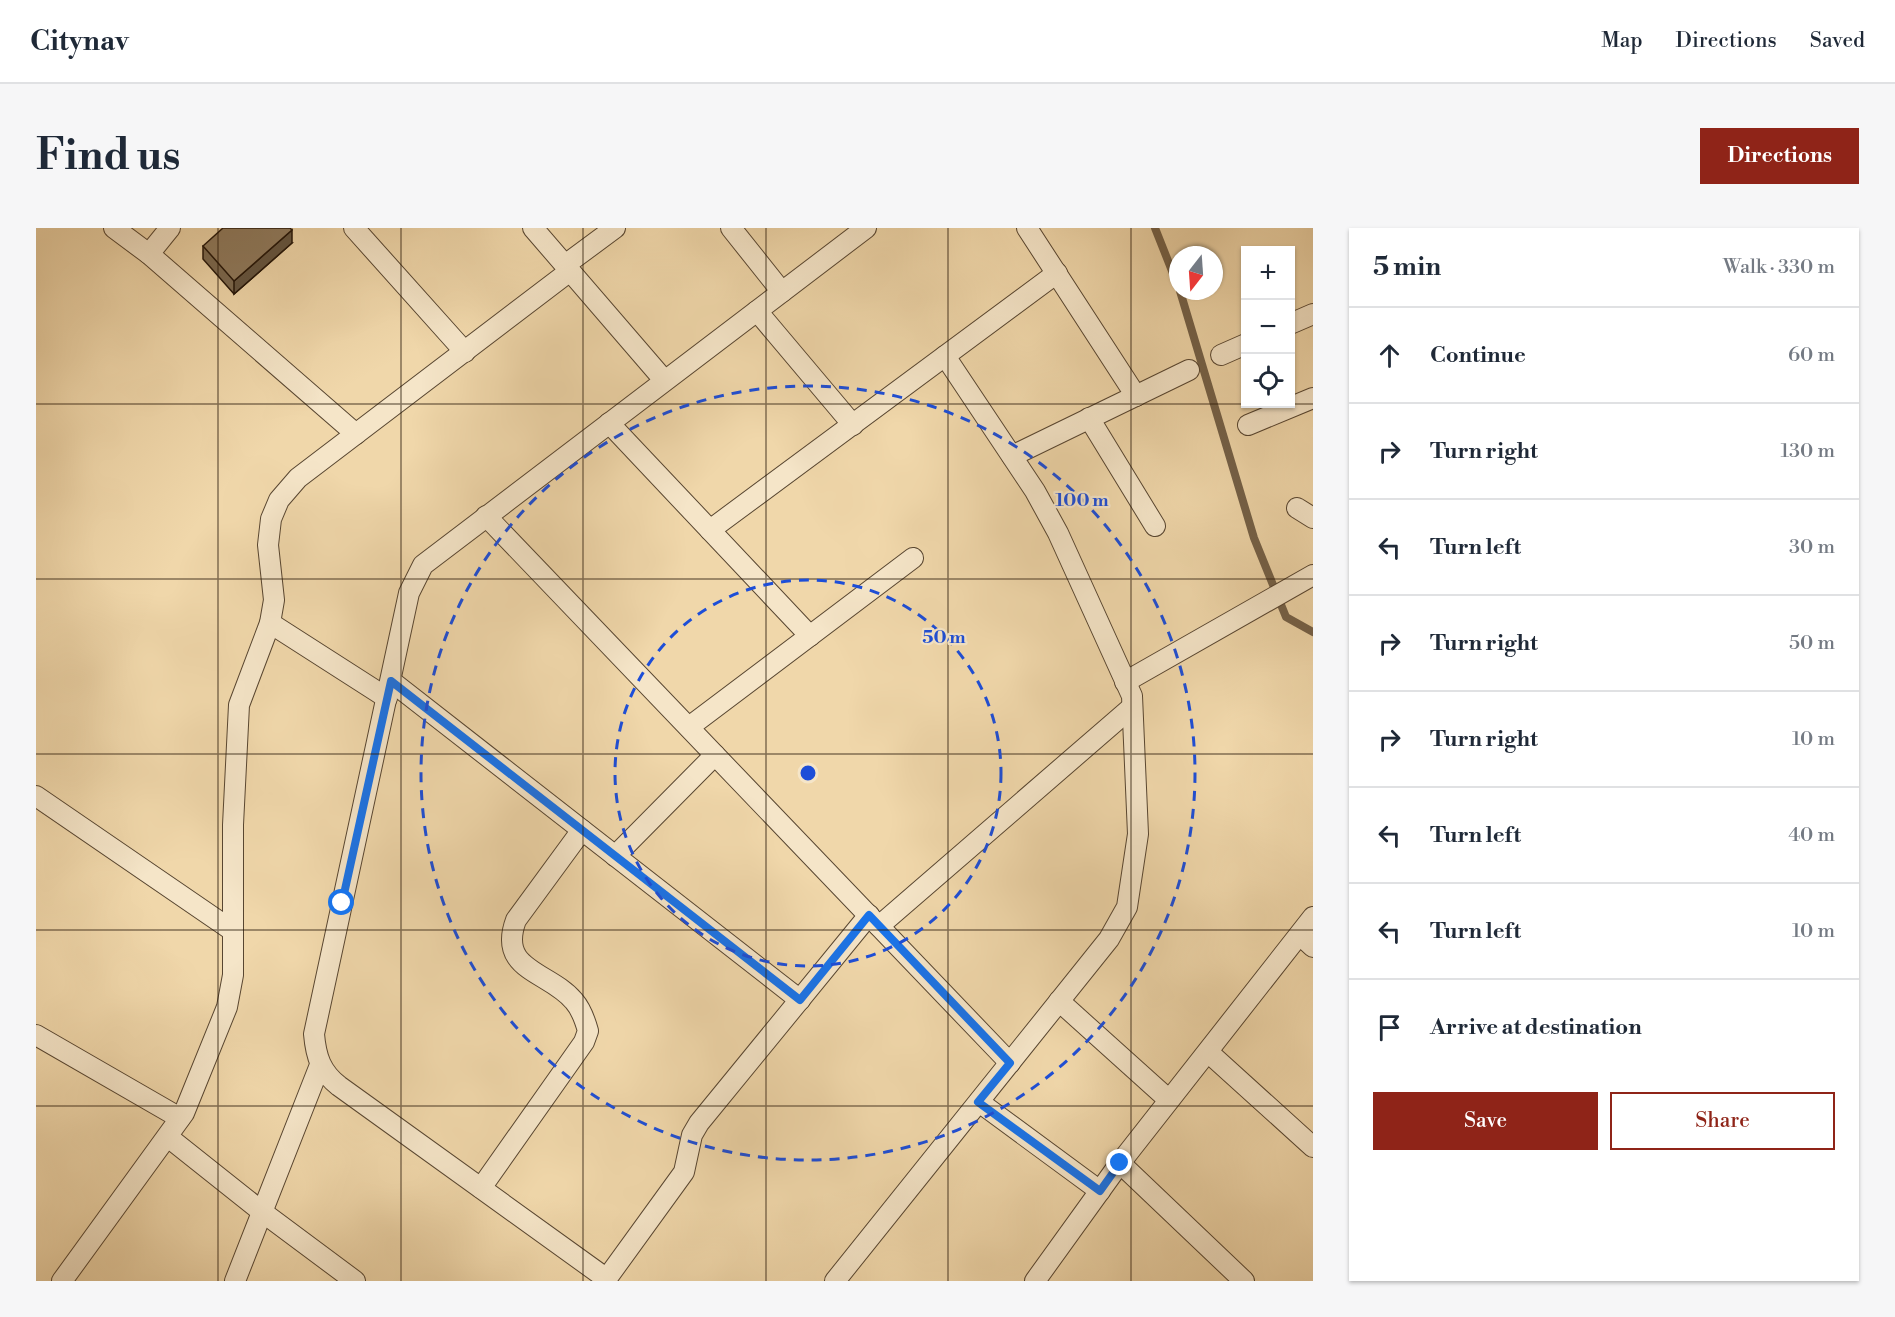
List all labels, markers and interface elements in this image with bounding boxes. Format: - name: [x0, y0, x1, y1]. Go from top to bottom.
- text: Citynav: [30, 24, 129, 59]
- text: Map: [1601, 28, 1643, 54]
- text: Directions: [1676, 28, 1777, 54]
- text: Saved: [1810, 28, 1865, 54]
- button: Directions: [1700, 128, 1859, 184]
- text: Find us: [36, 130, 180, 183]
- north arrow: [1169, 246, 1223, 300]
- map controls: [1241, 246, 1295, 408]
- button: +: [1241, 246, 1295, 300]
- text: 5 min: [1373, 251, 1441, 283]
- text: Walk · 330 m: [1723, 255, 1835, 280]
- button: −: [1241, 300, 1295, 354]
- icon: ahead: [1373, 339, 1406, 372]
- text: Continue: [1430, 342, 1526, 369]
- text: 60 m: [1788, 343, 1835, 368]
- button: locate: [1241, 354, 1295, 408]
- icon: right: [1373, 435, 1406, 468]
- text: Turn right: [1430, 438, 1538, 465]
- text: 130 m: [1780, 439, 1835, 464]
- text: 100 m: [1055, 489, 1109, 512]
- icon: left: [1373, 531, 1406, 564]
- text: Turn left: [1430, 534, 1521, 561]
- text: 30 m: [1789, 535, 1835, 560]
- text: 50 m: [922, 626, 966, 649]
- icon: right: [1373, 627, 1406, 660]
- text: Turn right: [1430, 630, 1538, 657]
- text: 50 m: [1789, 631, 1835, 656]
- icon: right: [1373, 723, 1406, 756]
- text: Turn right: [1430, 726, 1538, 753]
- text: 10 m: [1792, 727, 1835, 752]
- centre of rings: [798, 763, 818, 783]
- icon: left: [1373, 819, 1406, 852]
- text: Turn left: [1430, 822, 1521, 849]
- text: 40 m: [1788, 823, 1835, 848]
- route start: [328, 889, 354, 915]
- icon: left: [1373, 915, 1406, 948]
- text: Turn left: [1430, 918, 1521, 945]
- text: 10 m: [1792, 919, 1835, 944]
- icon: arrive: [1373, 1011, 1406, 1044]
- text: Arrive at destination: [1430, 1014, 1642, 1041]
- button: Save: [1373, 1092, 1598, 1150]
- button: Share: [1610, 1092, 1835, 1150]
- route end: [1106, 1149, 1132, 1175]

